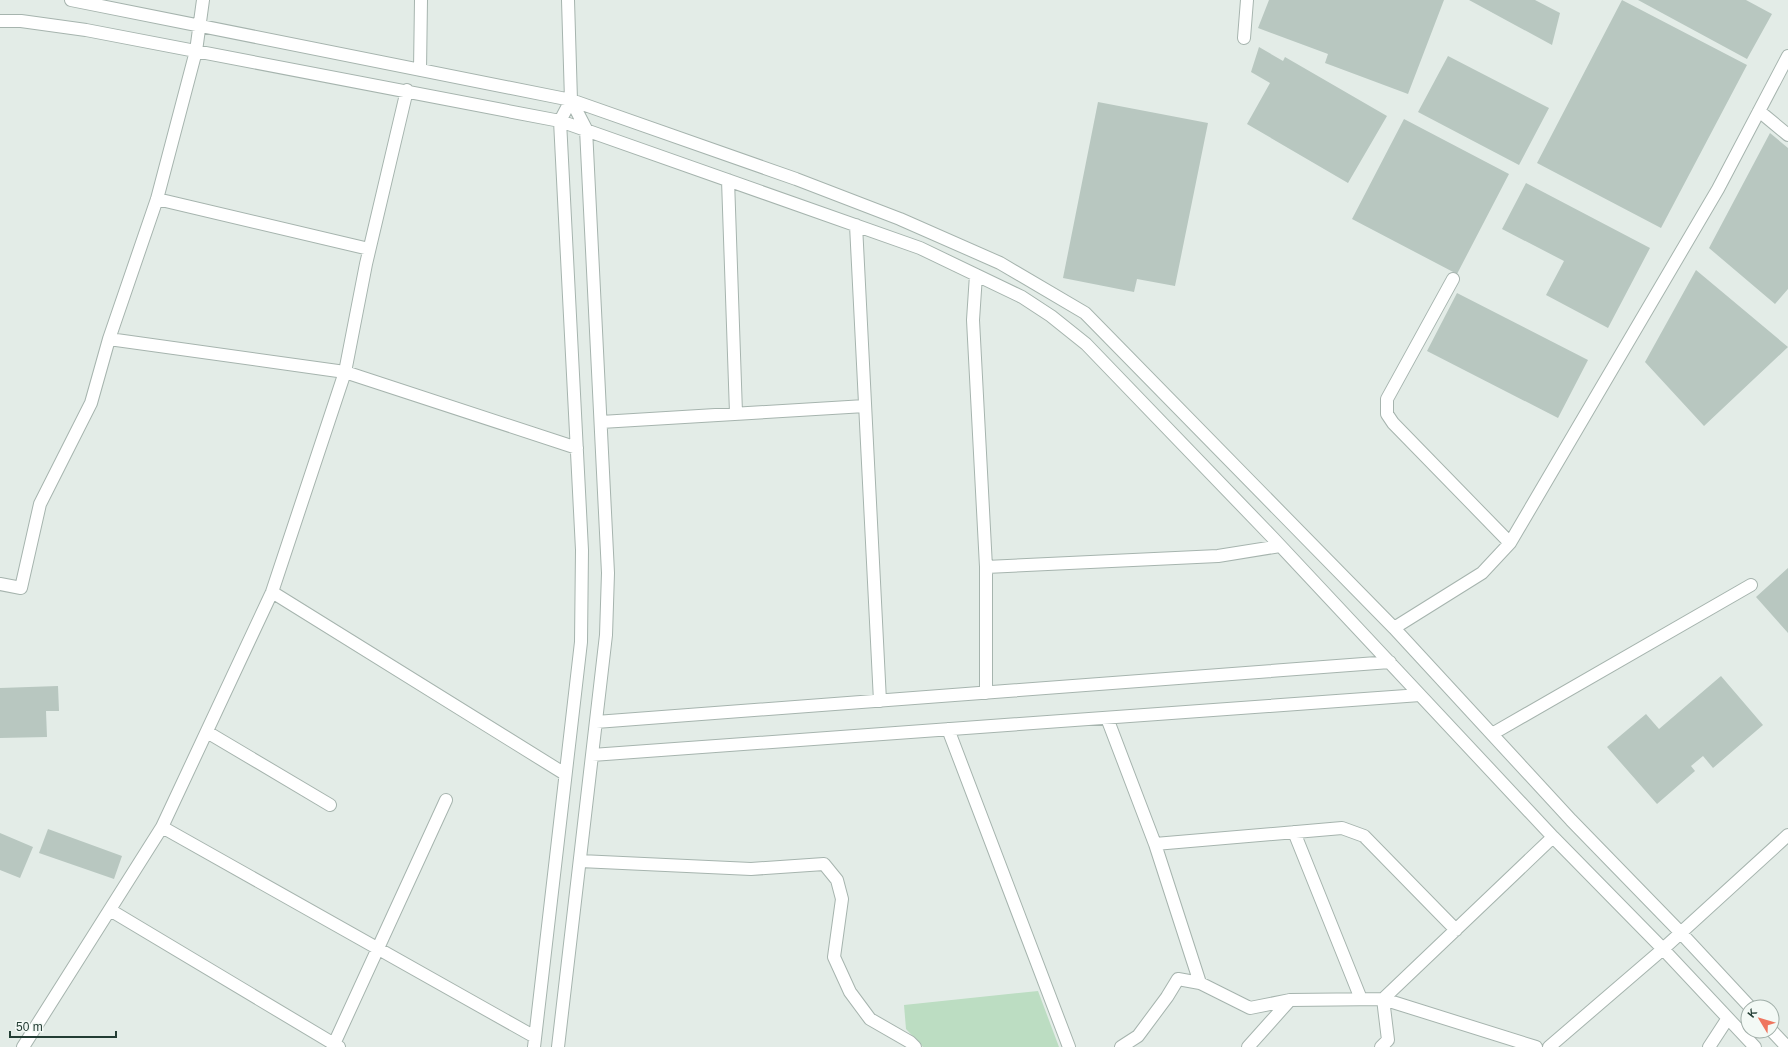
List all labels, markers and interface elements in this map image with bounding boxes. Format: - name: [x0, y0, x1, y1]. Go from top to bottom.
- north arrow: [1740, 999, 1780, 1039]
- text: K: [1745, 1006, 1759, 1020]
- scale bar: [10, 1013, 116, 1039]
- text: 50 m: [16, 1020, 43, 1034]

